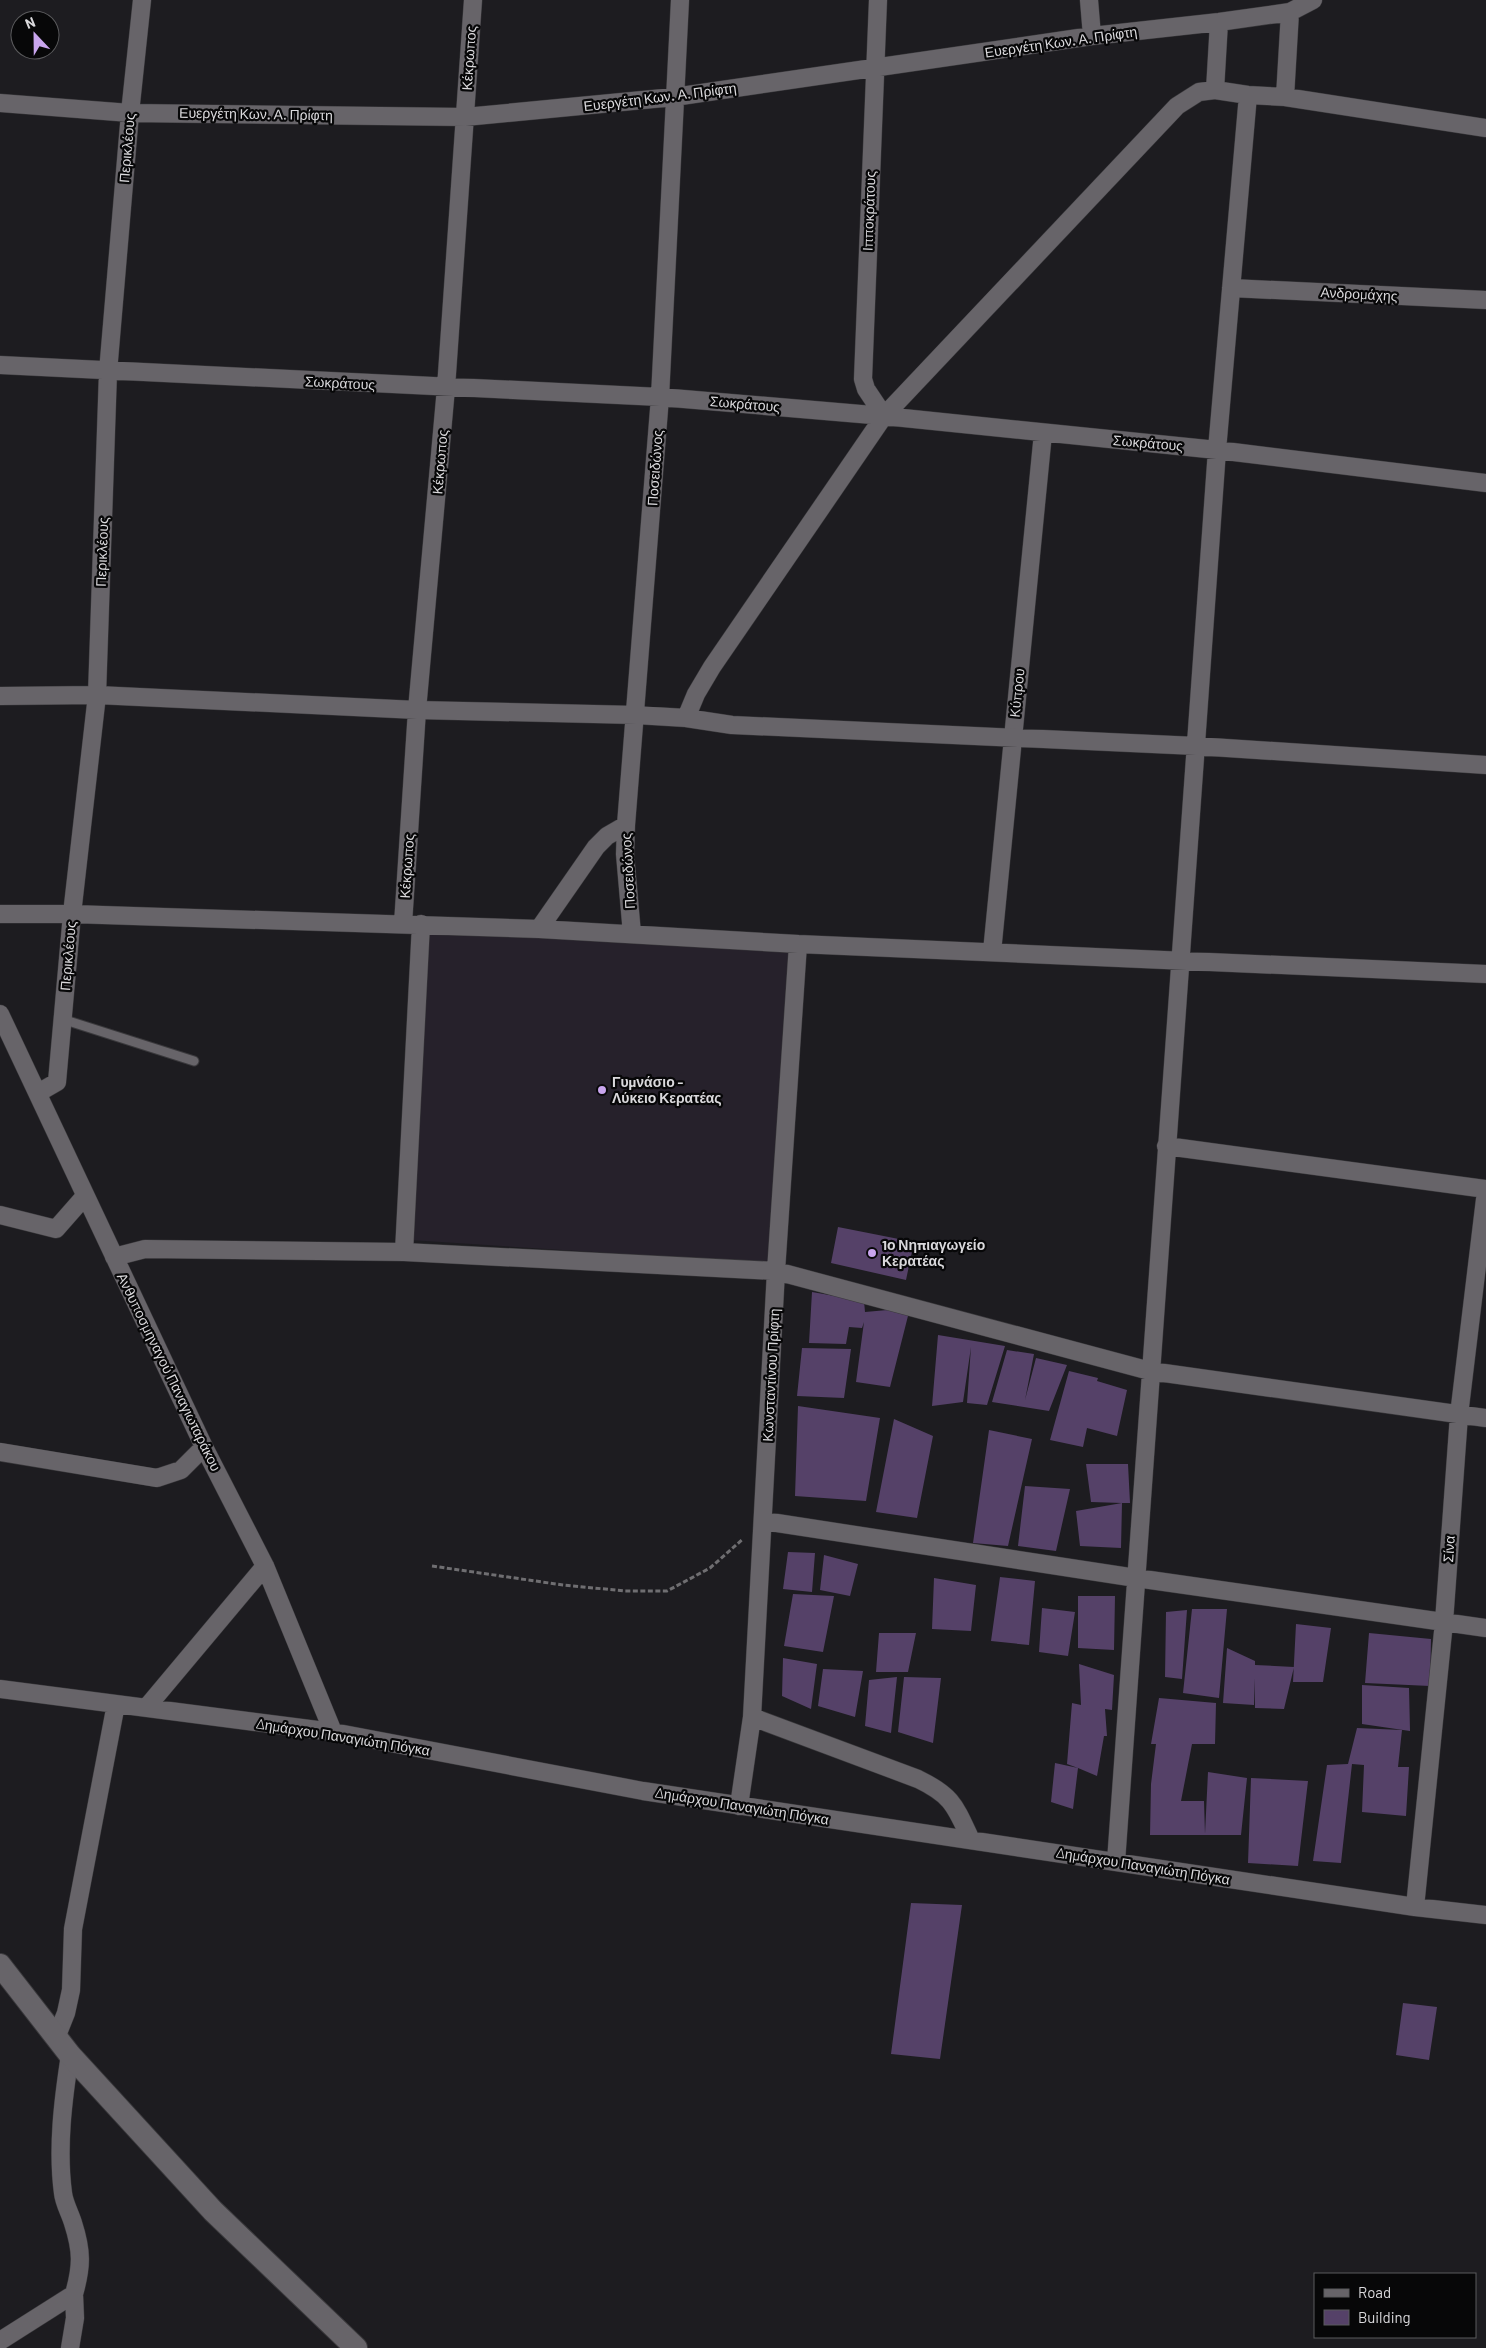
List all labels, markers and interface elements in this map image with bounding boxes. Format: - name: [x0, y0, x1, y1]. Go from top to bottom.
- north arrow: [10, 10, 60, 60]
- text: N: [22, 13, 37, 32]
- street label: Ευεργέτη Κων. Α. Πρίφτη: [984, 22, 1138, 61]
- street label: Κέκρωπος: [458, 25, 479, 91]
- street label: Ευεργέτη Κων. Α. Πρίφτη: [583, 79, 737, 114]
- street label: Ευεργέτη Κων. Α. Πρίφτη: [179, 104, 333, 123]
- street label: Περικλέους: [115, 112, 138, 183]
- street label: Ιπποκράτους: [859, 170, 878, 251]
- street label: Ανδρομάχης: [1320, 283, 1398, 304]
- street label: Σωκράτους: [305, 372, 376, 393]
- street label: Σωκράτους: [709, 392, 781, 415]
- street label: Κέκρωπος: [428, 429, 451, 495]
- street label: Ποσειδώνος: [643, 429, 666, 507]
- street label: Σωκράτους: [1112, 431, 1184, 454]
- street label: Περικλέους: [92, 517, 111, 587]
- street label: Κύπρου: [1005, 667, 1028, 718]
- street label: Ποσειδώνος: [617, 832, 638, 909]
- street label: Κέκρωπος: [396, 833, 417, 899]
- street label: Περικλέους: [56, 920, 79, 991]
- place label: Γυμνάσιο - Λύκειο Κερατέας: [612, 1073, 722, 1106]
- marker: Γυμνάσιο - Λύκειο Κερατέας: [596, 1084, 608, 1096]
- place label: 1ο Νηπιαγωγείο Κερατέας: [882, 1236, 985, 1269]
- marker: 1ο Νηπιαγωγείο Κερατέας: [866, 1247, 878, 1259]
- street label: Ανθυποσμηναγού Παναγιωταράκου: [114, 1270, 225, 1474]
- street label: Κωνσταντίνου Πρίφτη: [759, 1308, 782, 1442]
- street label: Σίνα: [1439, 1535, 1458, 1563]
- street label: Δημάρχου Παναγιώτη Πόγκα: [255, 1714, 431, 1759]
- street label: Δημάρχου Παναγιώτη Πόγκα: [654, 1783, 830, 1828]
- street label: Δημάρχου Παναγιώτη Πόγκα: [1055, 1843, 1231, 1888]
- legend: [1314, 2273, 1476, 2338]
- text: Road: [1358, 2283, 1391, 2301]
- text: Building: [1358, 2308, 1411, 2326]

